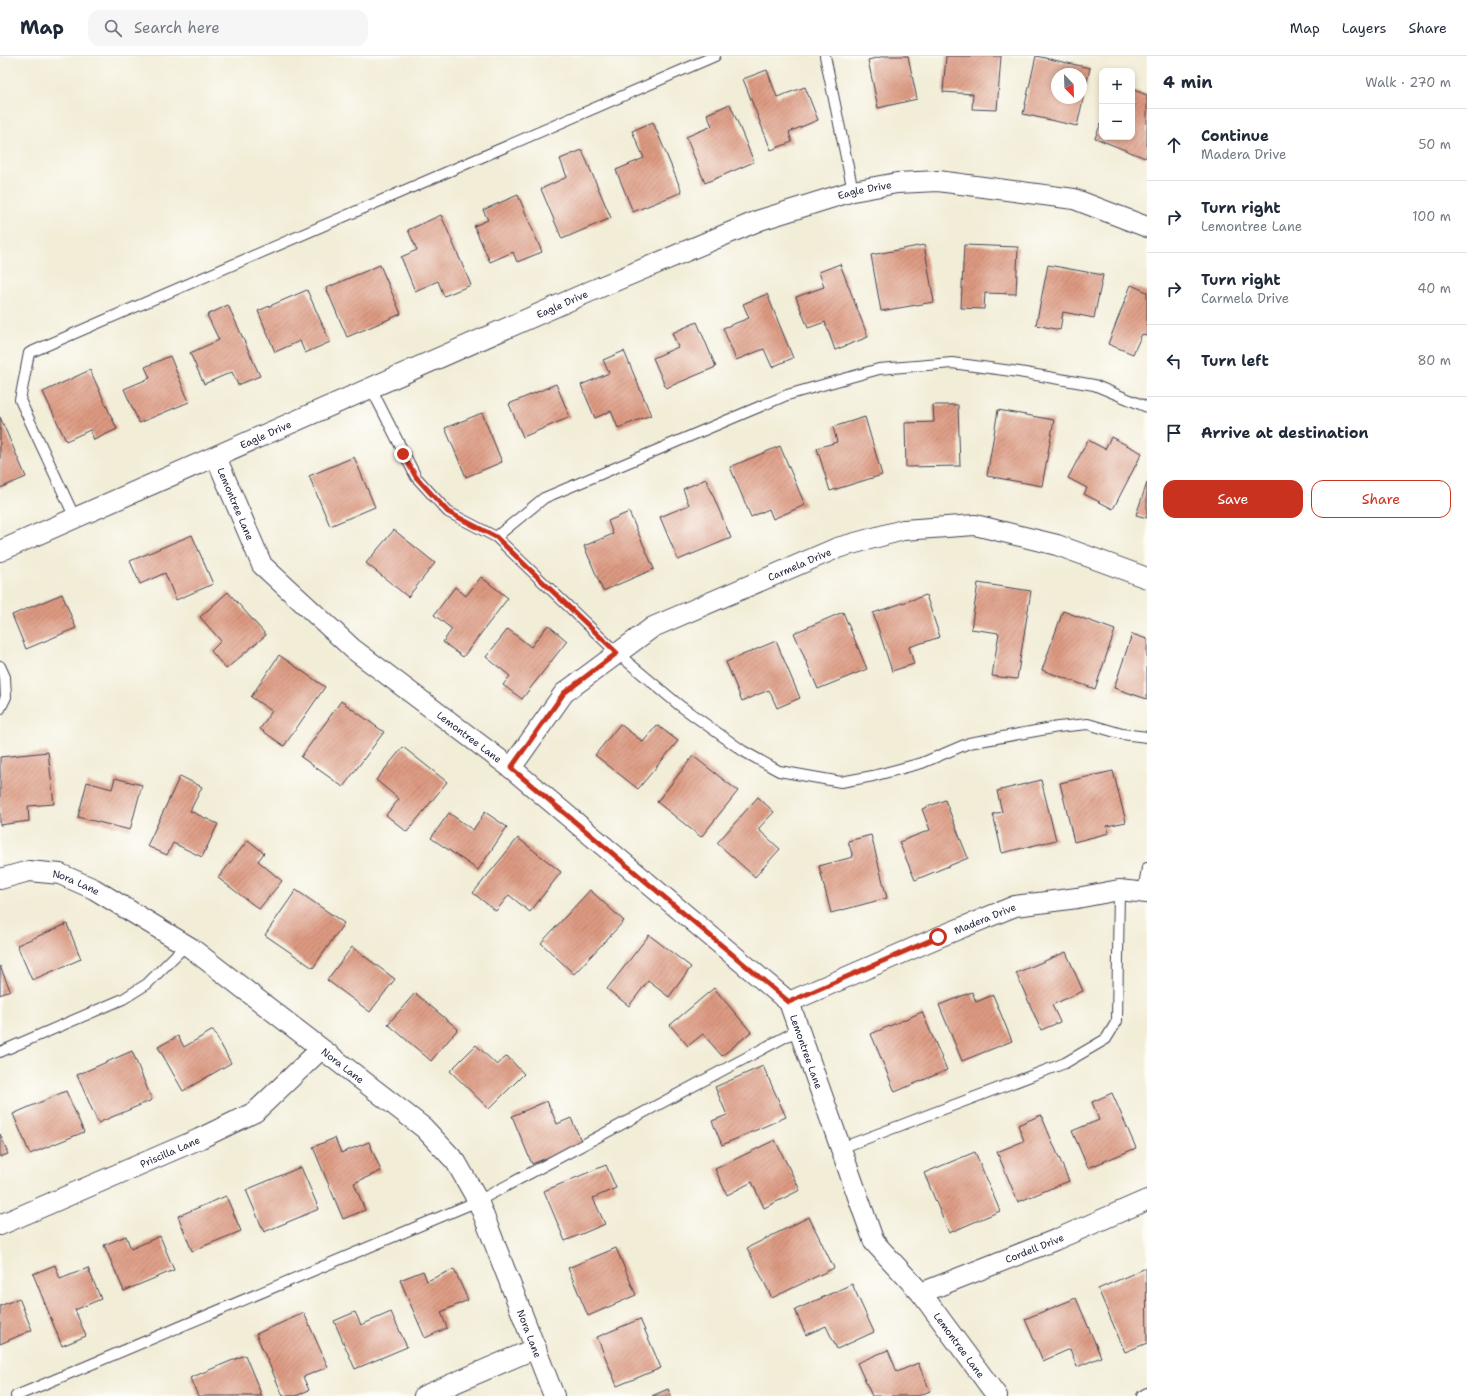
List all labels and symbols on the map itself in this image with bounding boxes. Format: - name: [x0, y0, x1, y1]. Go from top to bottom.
- north arrow: [1051, 68, 1087, 104]
- street label: Eagle Drive: [836, 178, 893, 202]
- street label: Eagle Drive: [534, 287, 590, 321]
- street label: Eagle Drive: [238, 417, 293, 451]
- route end: [394, 445, 412, 463]
- street label: Lemontree Lane: [215, 466, 257, 543]
- street label: Carmela Drive: [766, 545, 834, 583]
- street label: Lemontree Lane: [434, 708, 505, 766]
- street label: Nora Lane: [52, 867, 103, 898]
- street label: Madera Drive: [952, 900, 1018, 937]
- route start: [929, 928, 947, 946]
- street label: Lemontree Lane: [787, 1013, 826, 1091]
- street label: Nora Lane: [319, 1045, 367, 1086]
- street label: Priscilla Lane: [138, 1133, 202, 1170]
- street label: Cordell Drive: [1003, 1230, 1066, 1266]
- street label: Nora Lane: [514, 1308, 545, 1360]
- street label: Lemontree Lane: [931, 1310, 988, 1380]

